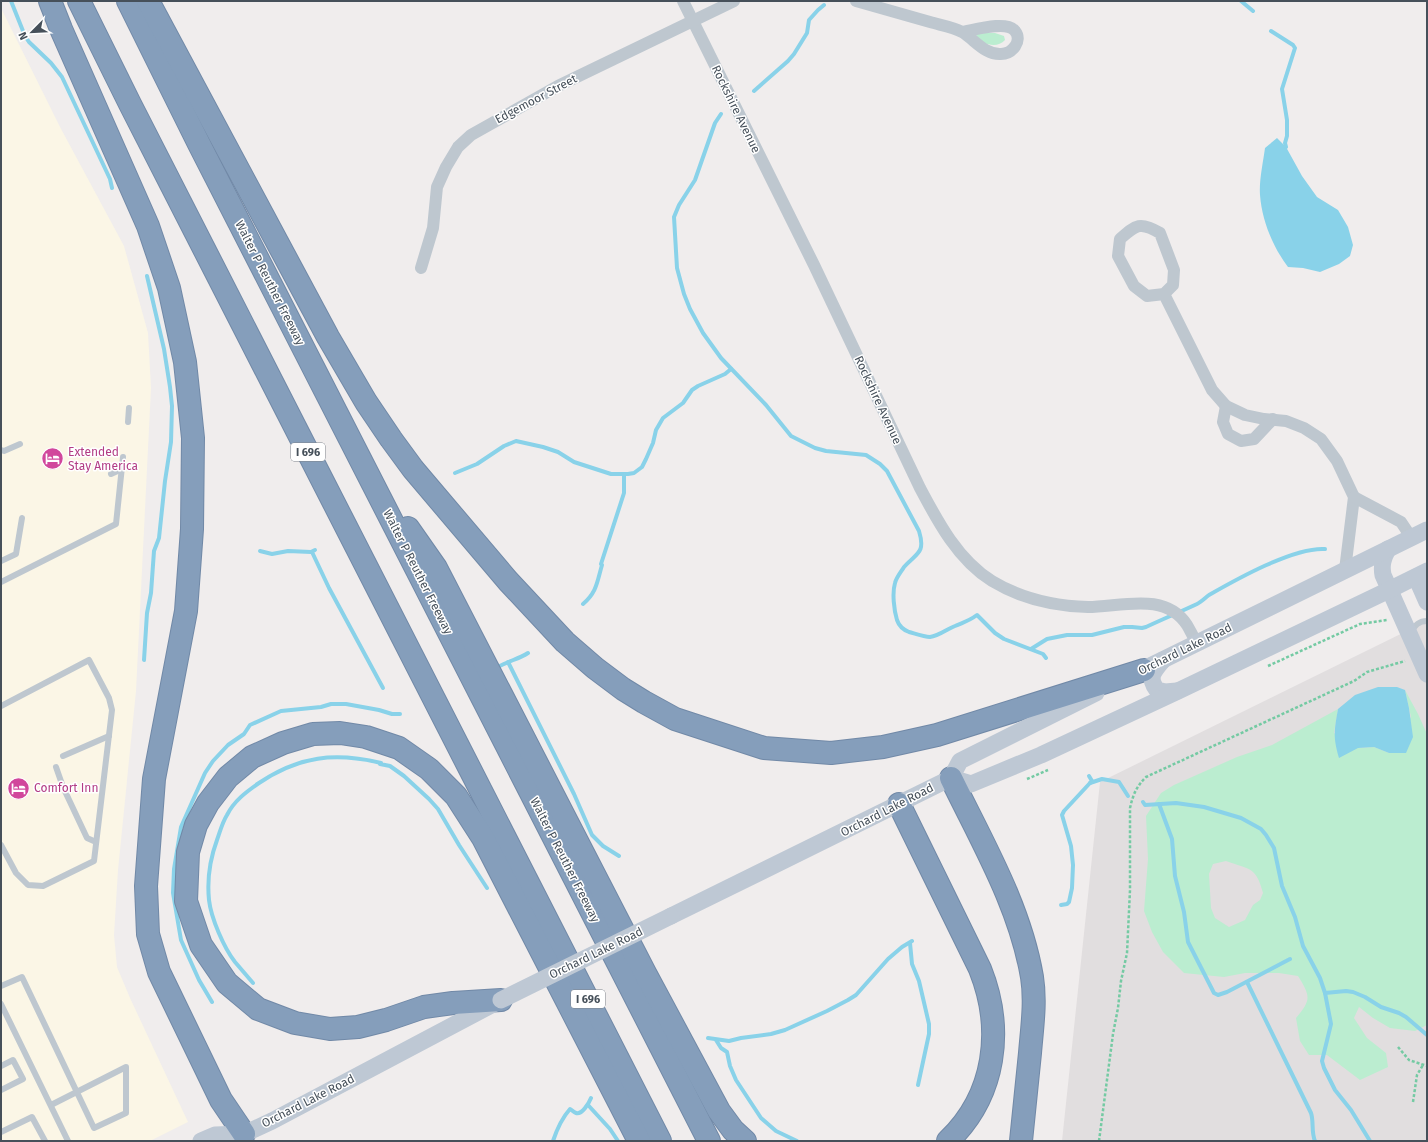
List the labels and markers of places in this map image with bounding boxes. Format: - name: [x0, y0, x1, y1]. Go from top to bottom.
- place label: Extended Stay America: [68, 445, 138, 473]
- hotel icon: Extended Stay America: [39, 446, 65, 472]
- hotel icon: Comfort Inn: [6, 775, 32, 801]
- place label: Comfort Inn: [34, 781, 98, 795]

